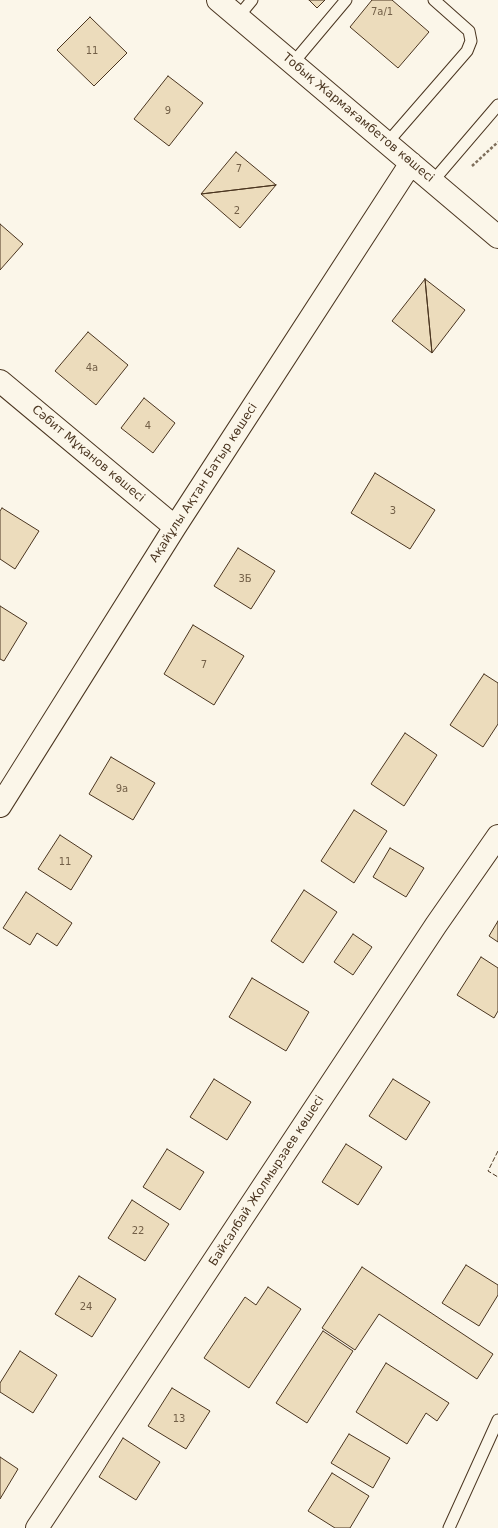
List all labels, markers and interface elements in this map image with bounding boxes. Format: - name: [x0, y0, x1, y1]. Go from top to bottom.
- house number: 7а/1: [371, 6, 393, 18]
- house number: 11: [86, 45, 98, 57]
- street label: Тобық Жармағамбетов көшесі: [279, 50, 437, 186]
- house number: 9: [165, 105, 171, 117]
- house number: 7: [236, 163, 242, 175]
- house number: 2: [234, 205, 240, 217]
- house number: 4а: [86, 362, 98, 374]
- street label: Ақайұлы Ақтан Батыр көшесі: [147, 401, 261, 565]
- street label: Сәбит Мұқанов көшесі: [29, 403, 147, 505]
- house number: 4: [145, 420, 151, 432]
- house number: 3: [390, 505, 396, 517]
- house number: 3Б: [238, 573, 252, 585]
- house number: 7: [201, 659, 207, 671]
- house number: 9а: [116, 783, 128, 795]
- house number: 11: [59, 856, 71, 868]
- street label: Байсалбай Жолмырзаев көшесі: [206, 1093, 328, 1269]
- house number: 22: [132, 1225, 144, 1237]
- house number: 24: [80, 1301, 92, 1313]
- house number: 13: [173, 1413, 185, 1425]

